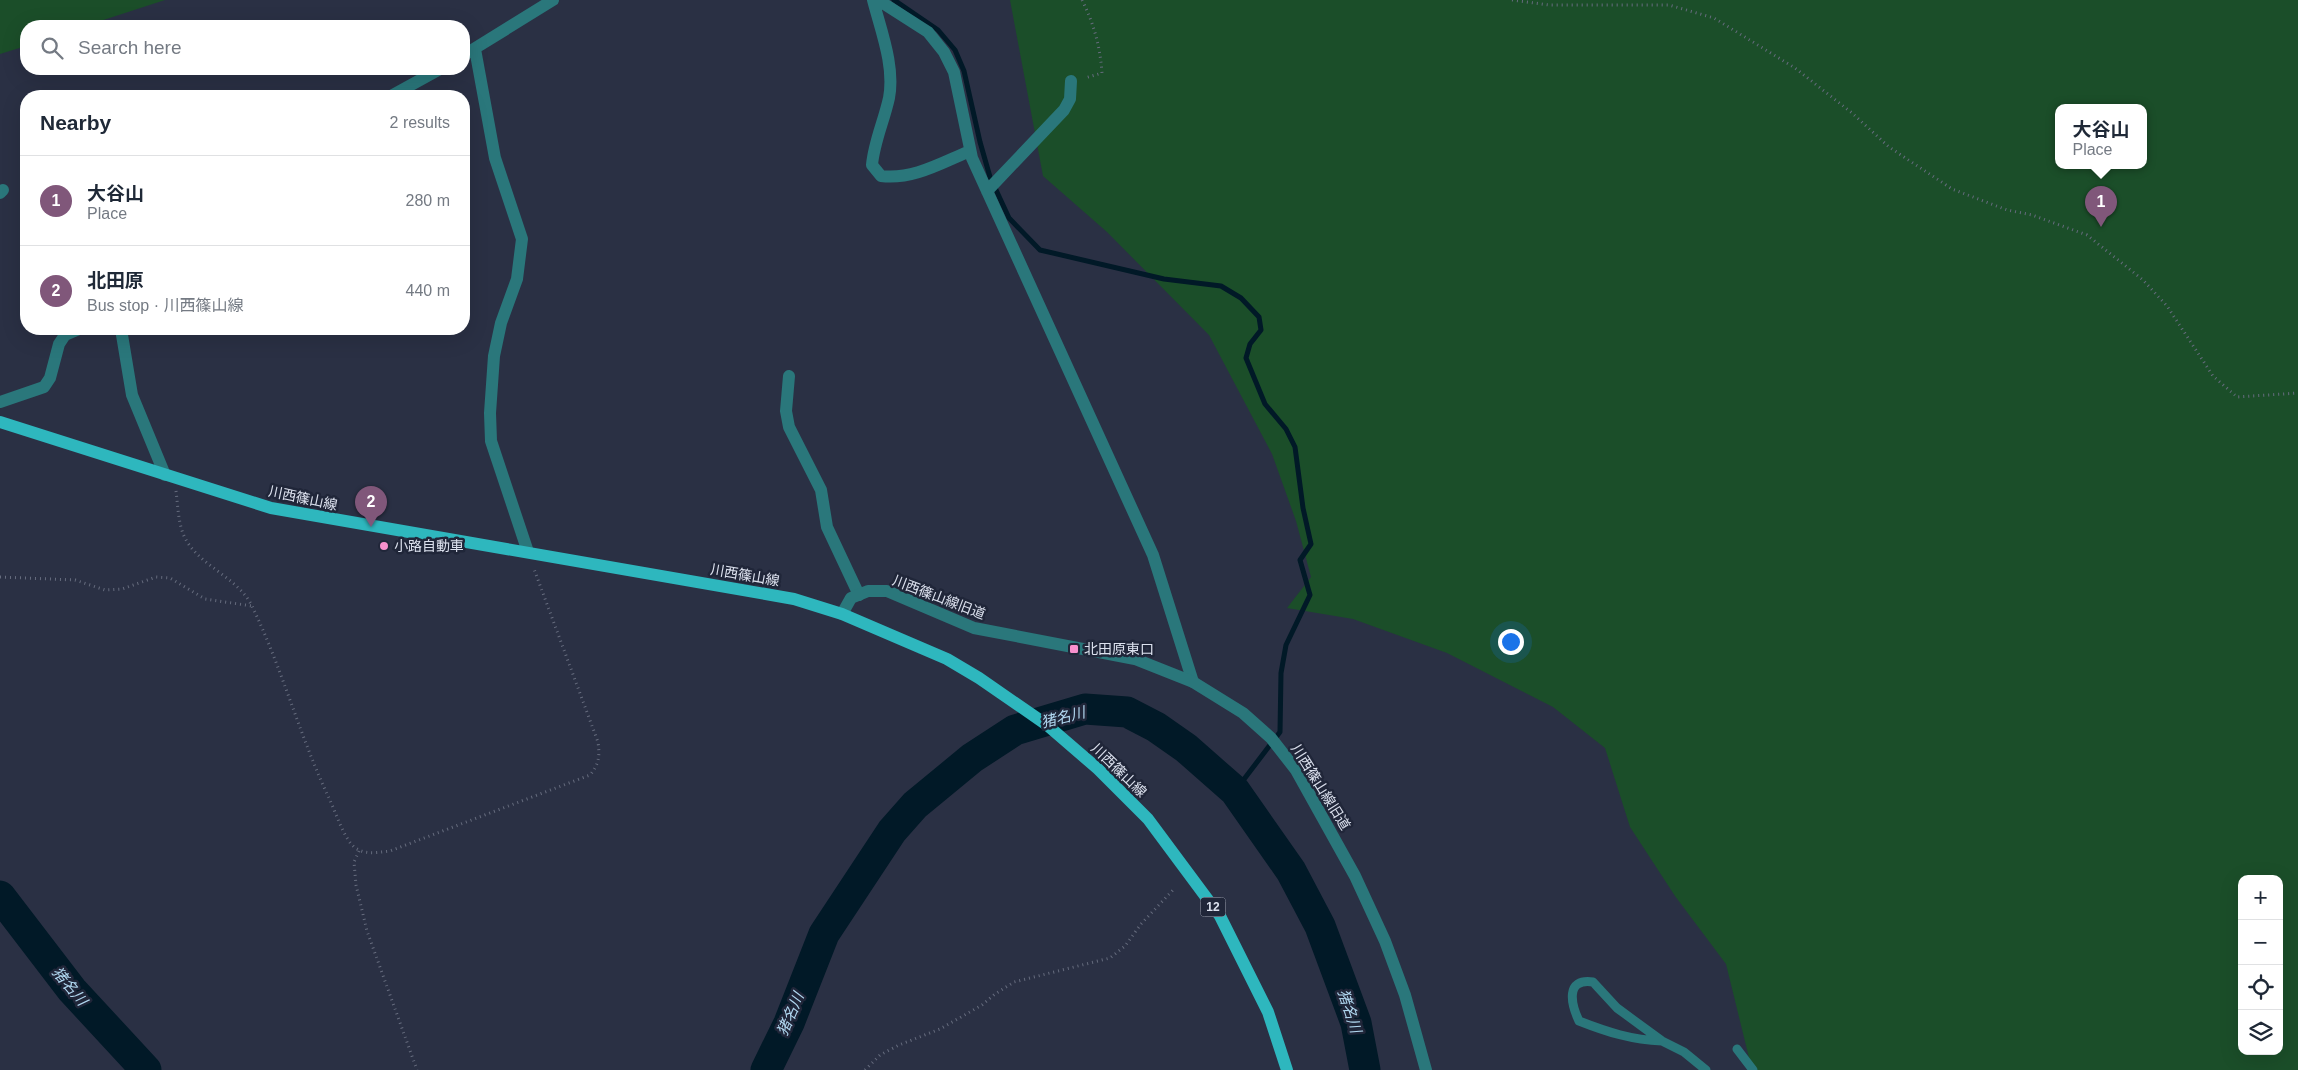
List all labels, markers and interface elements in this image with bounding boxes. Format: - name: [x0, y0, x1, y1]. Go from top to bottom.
- search box: [20, 20, 470, 75]
- icon: search: [38, 34, 66, 62]
- text: Search here: [78, 37, 182, 58]
- popup: [2055, 104, 2147, 169]
- text: Nearby: [40, 111, 111, 134]
- text: 2 results: [390, 114, 450, 131]
- text: 大谷山: [2072, 119, 2130, 140]
- text: Place: [2072, 141, 2113, 158]
- text: 大谷山: [87, 183, 144, 204]
- pin: 1: [2085, 186, 2117, 227]
- text: 1: [52, 192, 60, 209]
- text: 280 m: [406, 192, 450, 209]
- text: Place: [87, 205, 127, 222]
- text: 北田原: [87, 270, 144, 291]
- text: 2: [52, 282, 60, 299]
- text: 440 m: [406, 282, 450, 299]
- text: Bus stop · 川西篠山線: [87, 297, 243, 314]
- street label: 川西篠山線: [267, 483, 339, 513]
- pin: 2: [355, 486, 387, 527]
- place label: 小路自動車: [394, 538, 464, 554]
- marker: 小路自動車: [378, 540, 390, 552]
- street label: 川西篠山線: [709, 561, 781, 589]
- street label: 川西篠山線旧道: [890, 572, 988, 622]
- your location: [1498, 629, 1524, 655]
- place label: 北田原東口: [1084, 641, 1154, 657]
- marker: 北田原東口: [1068, 643, 1080, 655]
- water label: 猪名川: [1039, 703, 1089, 731]
- street label: 川西篠山線: [1088, 740, 1150, 800]
- street label: 川西篠山線旧道: [1288, 741, 1354, 833]
- map controls: [2238, 875, 2283, 1055]
- button: +: [2238, 875, 2283, 920]
- road number: 12: [1200, 898, 1226, 916]
- button: −: [2238, 920, 2283, 965]
- water label: 猪名川: [49, 963, 92, 1010]
- button: locate: [2238, 965, 2283, 1010]
- water label: 猪名川: [1335, 987, 1366, 1037]
- water label: 猪名川: [773, 988, 807, 1038]
- button: layers: [2238, 1010, 2283, 1055]

